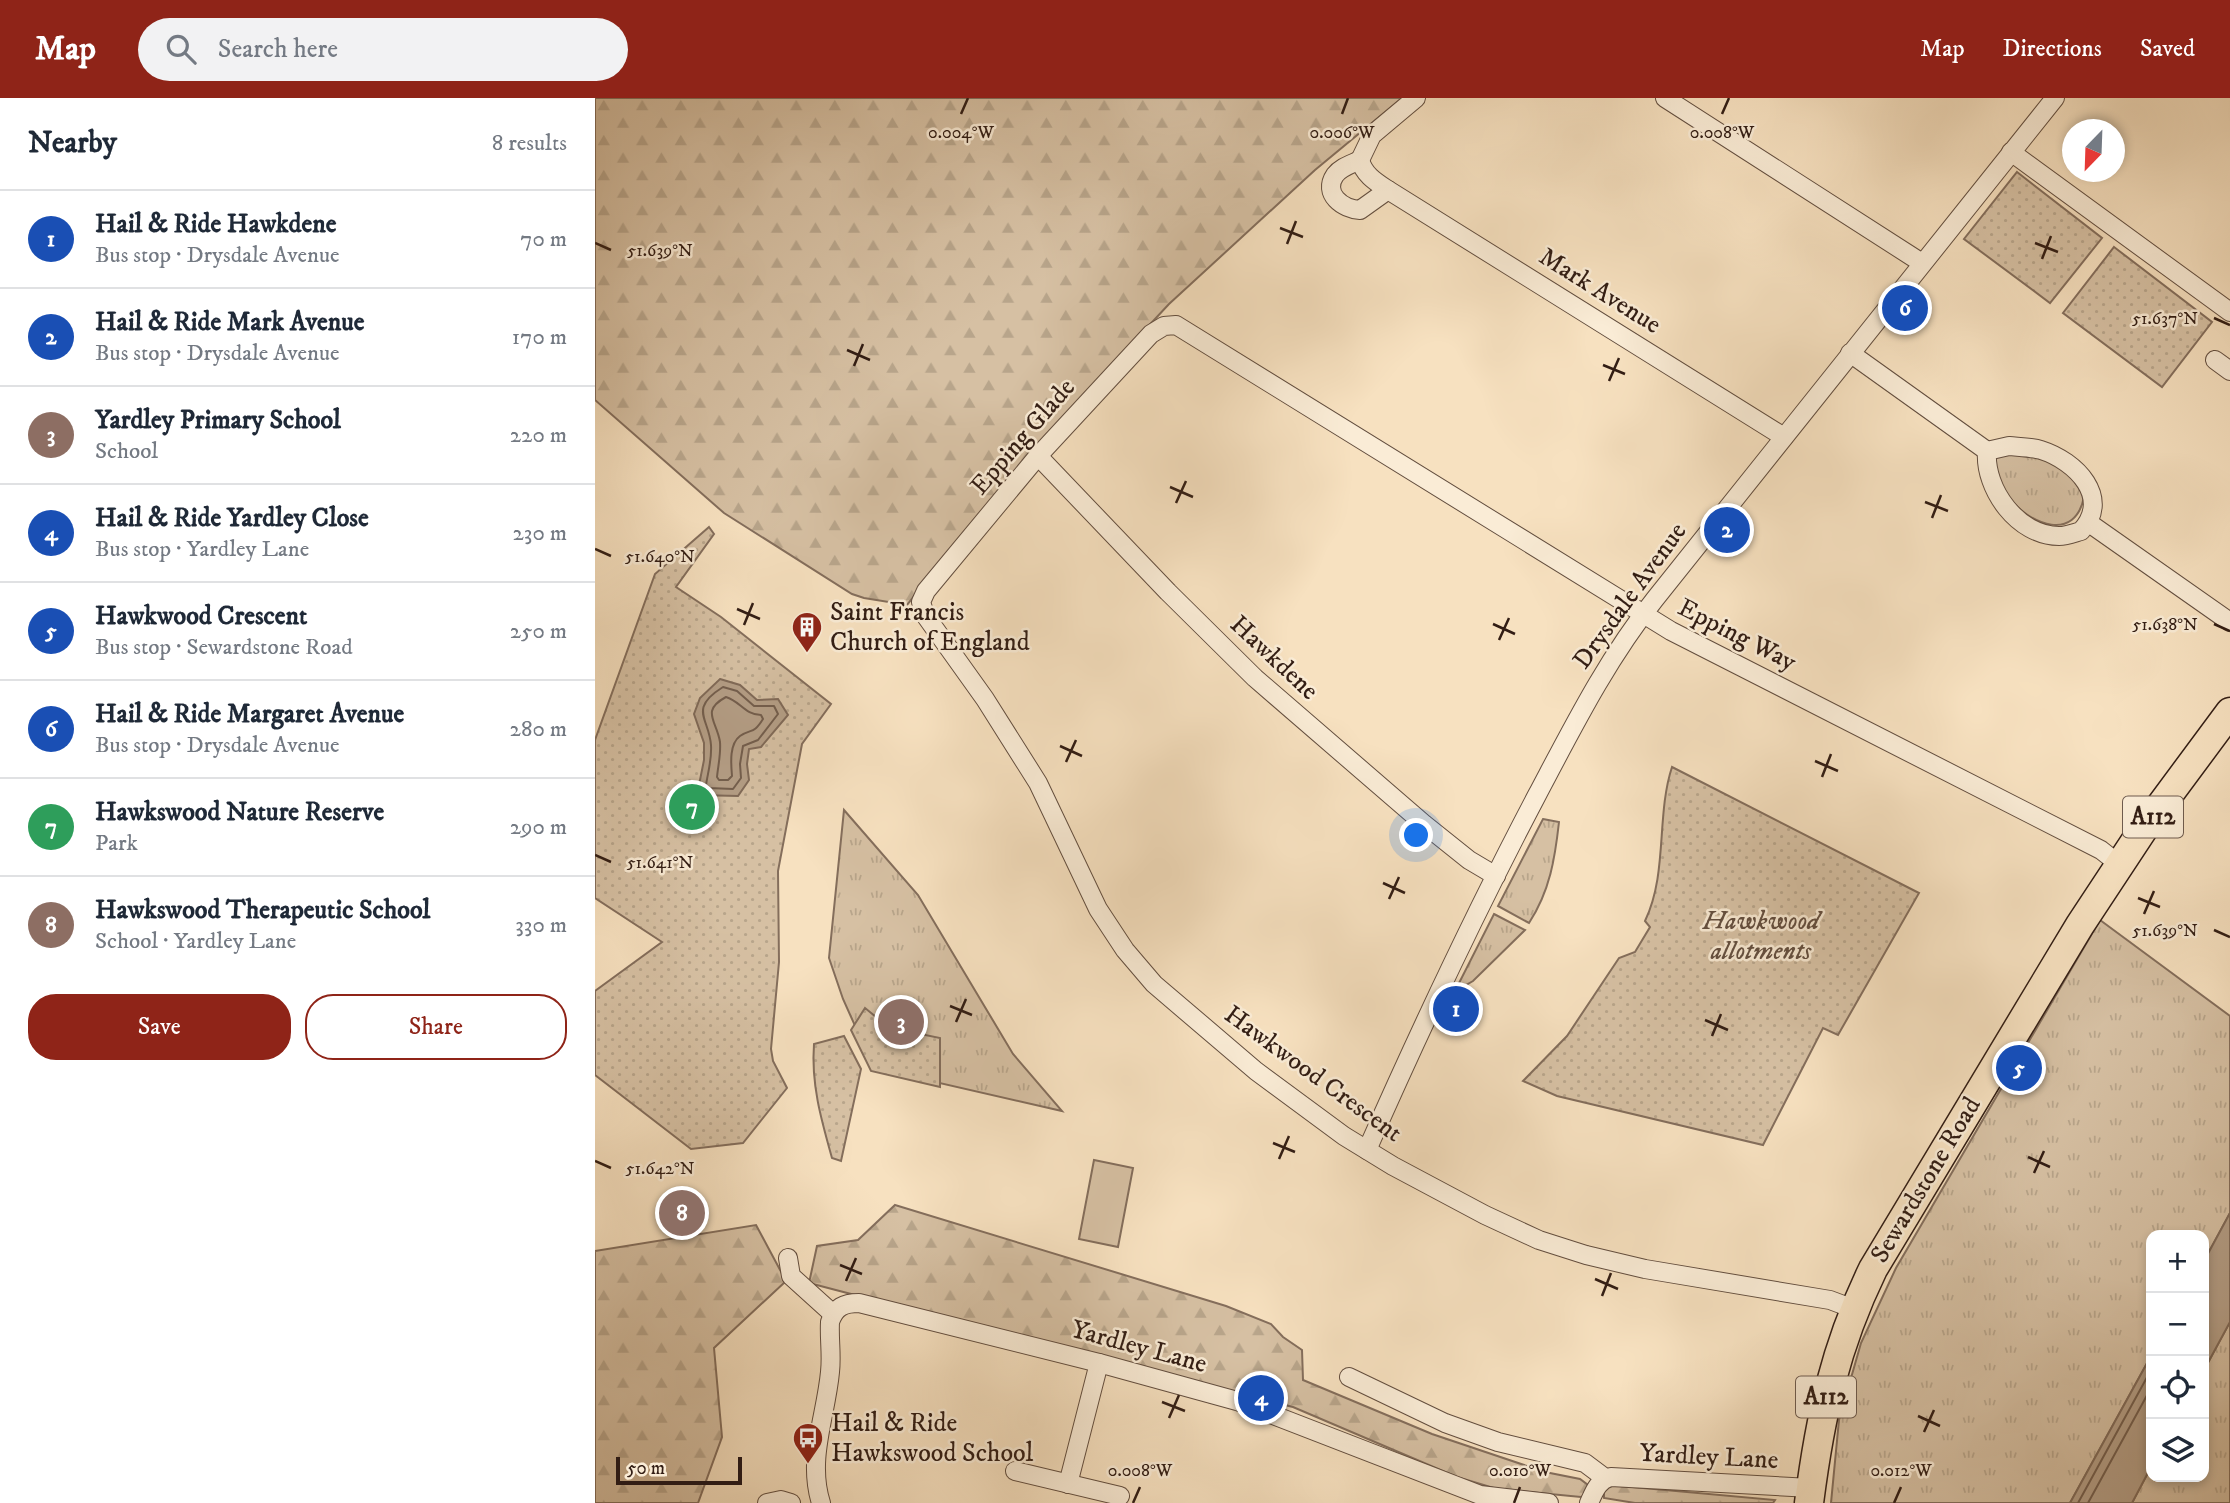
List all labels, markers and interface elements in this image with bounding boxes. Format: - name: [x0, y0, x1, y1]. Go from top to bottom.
- search box: [138, 18, 628, 81]
- text: Map: [35, 29, 96, 70]
- icon: search: [162, 30, 200, 68]
- text: Search here: [218, 33, 338, 66]
- text: Map: [1920, 34, 1965, 64]
- text: Directions: [2003, 34, 2102, 64]
- text: Saved: [2140, 34, 2195, 64]
- north arrow: [2062, 119, 2125, 182]
- text: 0.004°W: [928, 122, 994, 144]
- text: 0.006°W: [1310, 122, 1375, 144]
- text: 0.008°W: [1690, 122, 1755, 144]
- text: Nearby: [28, 125, 117, 162]
- text: 8 results: [492, 129, 567, 158]
- text: Hail & Ride Hawkdene: [95, 208, 337, 241]
- text: 1: [47, 225, 55, 254]
- text: 70 m: [520, 225, 567, 254]
- text: 51.639°N: [627, 240, 693, 262]
- street label: Mark Avenue: [1533, 240, 1667, 342]
- text: Bus stop · Drysdale Avenue: [95, 241, 340, 270]
- pin: 6: [1882, 282, 1928, 334]
- text: Hail & Ride Mark Avenue: [95, 306, 365, 339]
- text: 51.637°N: [2132, 308, 2198, 330]
- text: 2: [45, 323, 57, 352]
- text: 170 m: [512, 323, 567, 352]
- text: Bus stop · Drysdale Avenue: [95, 339, 340, 368]
- street label: Epping Glade: [963, 372, 1083, 502]
- text: Yardley Primary School: [95, 404, 341, 437]
- text: 3: [47, 421, 55, 450]
- text: 220 m: [510, 421, 567, 450]
- text: School: [95, 437, 158, 466]
- text: Hail & Ride Yardley Close: [95, 502, 369, 535]
- pin: 2: [1704, 504, 1750, 556]
- street label: Drysdale Avenue: [1566, 516, 1694, 676]
- text: 4: [44, 519, 58, 548]
- text: 230 m: [513, 519, 567, 548]
- text: Bus stop · Yardley Lane: [95, 535, 309, 564]
- text: 51.640°N: [625, 546, 695, 568]
- street label: Epping Way: [1672, 591, 1802, 679]
- place label: Saint Francis Church of England: [830, 596, 1030, 659]
- text: Hawkwood Crescent: [95, 600, 307, 633]
- street label: Hawkdene: [1223, 609, 1325, 707]
- building icon: Saint Francis Church of England: [790, 610, 824, 654]
- text: 51.638°N: [2132, 614, 2198, 636]
- text: 5: [45, 617, 57, 646]
- text: 250 m: [510, 617, 567, 646]
- text: Bus stop · Sewardstone Road: [95, 633, 353, 662]
- text: Hail & Ride Margaret Avenue: [95, 698, 404, 731]
- text: 6: [45, 715, 57, 744]
- text: 280 m: [510, 715, 567, 744]
- text: Bus stop · Drysdale Avenue: [95, 731, 340, 760]
- pin: 7: [669, 781, 715, 833]
- text: Hawkswood Nature Reserve: [95, 796, 384, 829]
- road number: A112: [2123, 796, 2183, 838]
- text: 7: [45, 813, 57, 842]
- text: 290 m: [510, 813, 567, 842]
- your location: [1399, 818, 1433, 852]
- text: Park: [95, 829, 138, 858]
- text: 51.641°N: [627, 852, 694, 874]
- text: Hawkswood Therapeutic School: [95, 894, 430, 927]
- park label: Hawkwood allotments: [1702, 905, 1823, 968]
- text: 8: [45, 911, 57, 940]
- text: 330 m: [515, 911, 567, 940]
- text: 51.639°N: [2132, 920, 2198, 942]
- text: School · Yardley Lane: [95, 927, 296, 956]
- pin: 1: [1433, 983, 1479, 1035]
- button: Save: [28, 994, 291, 1060]
- button: Share: [305, 994, 567, 1060]
- pin: 3: [878, 996, 924, 1048]
- street label: Hawkwood Crescent: [1217, 998, 1409, 1150]
- pin: 5: [1996, 1042, 2042, 1094]
- street label: Sewardstone Road: [1863, 1091, 1989, 1269]
- text: 51.642°N: [626, 1158, 695, 1180]
- pin: 8: [659, 1187, 705, 1239]
- map controls: [2146, 1230, 2209, 1482]
- button: +: [2146, 1230, 2209, 1293]
- button: −: [2146, 1293, 2209, 1356]
- street label: Yardley Lane: [1068, 1313, 1210, 1381]
- button: locate: [2146, 1356, 2209, 1419]
- pin: 4: [1238, 1372, 1284, 1424]
- road number: A112: [1796, 1377, 1856, 1418]
- place label: Hail & Ride Hawkswood School: [831, 1407, 1034, 1470]
- button: layers: [2146, 1419, 2209, 1482]
- bus stop icon: Hail & Ride Hawkswood School: [791, 1421, 825, 1465]
- street label: Yardley Lane: [1639, 1437, 1779, 1477]
- scale bar: [616, 1454, 742, 1486]
- text: 50 m: [627, 1457, 665, 1480]
- text: 0.008°W: [1108, 1460, 1173, 1482]
- text: 0.010°W: [1489, 1460, 1552, 1482]
- text: 0.012°W: [1870, 1460, 1932, 1482]

